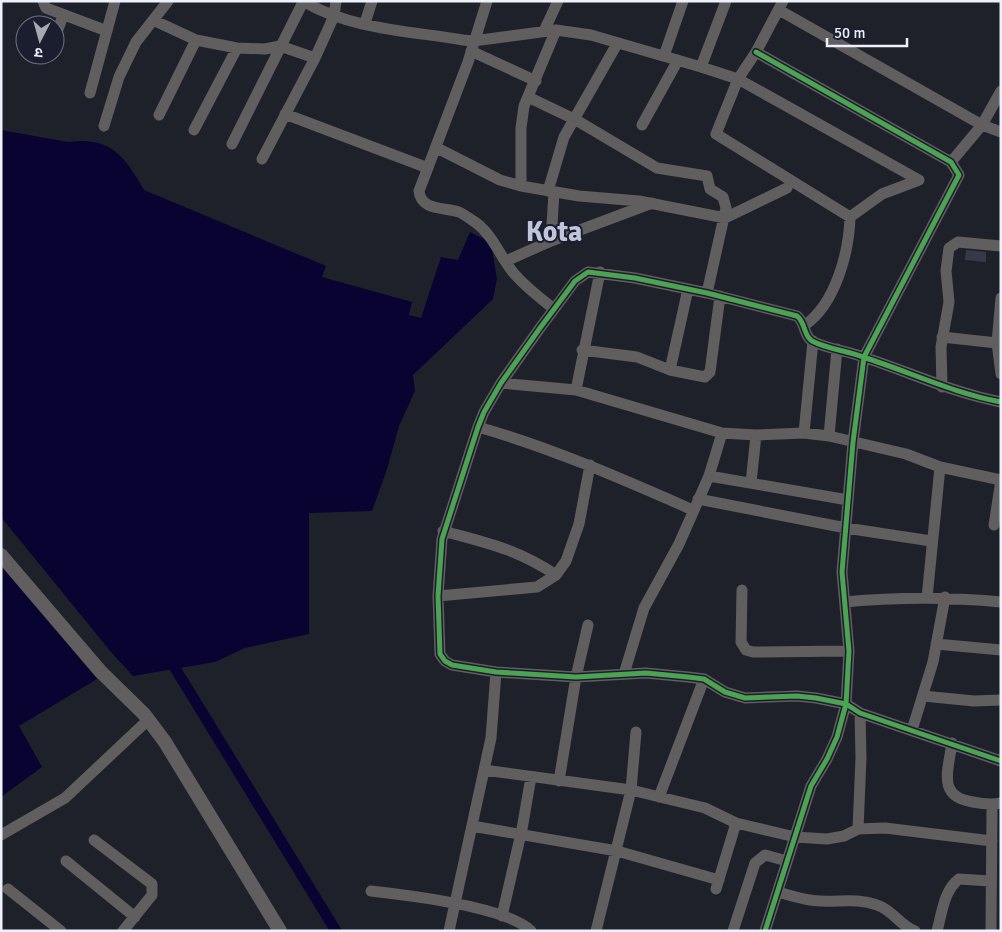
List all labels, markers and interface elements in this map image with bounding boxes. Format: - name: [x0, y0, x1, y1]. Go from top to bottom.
- north arrow: [15, 15, 65, 65]
- scale bar: [827, 15, 907, 47]
- text: 50 m: [834, 24, 865, 42]
- text: उ: [33, 43, 44, 61]
- district label: Kota: [526, 215, 582, 249]

